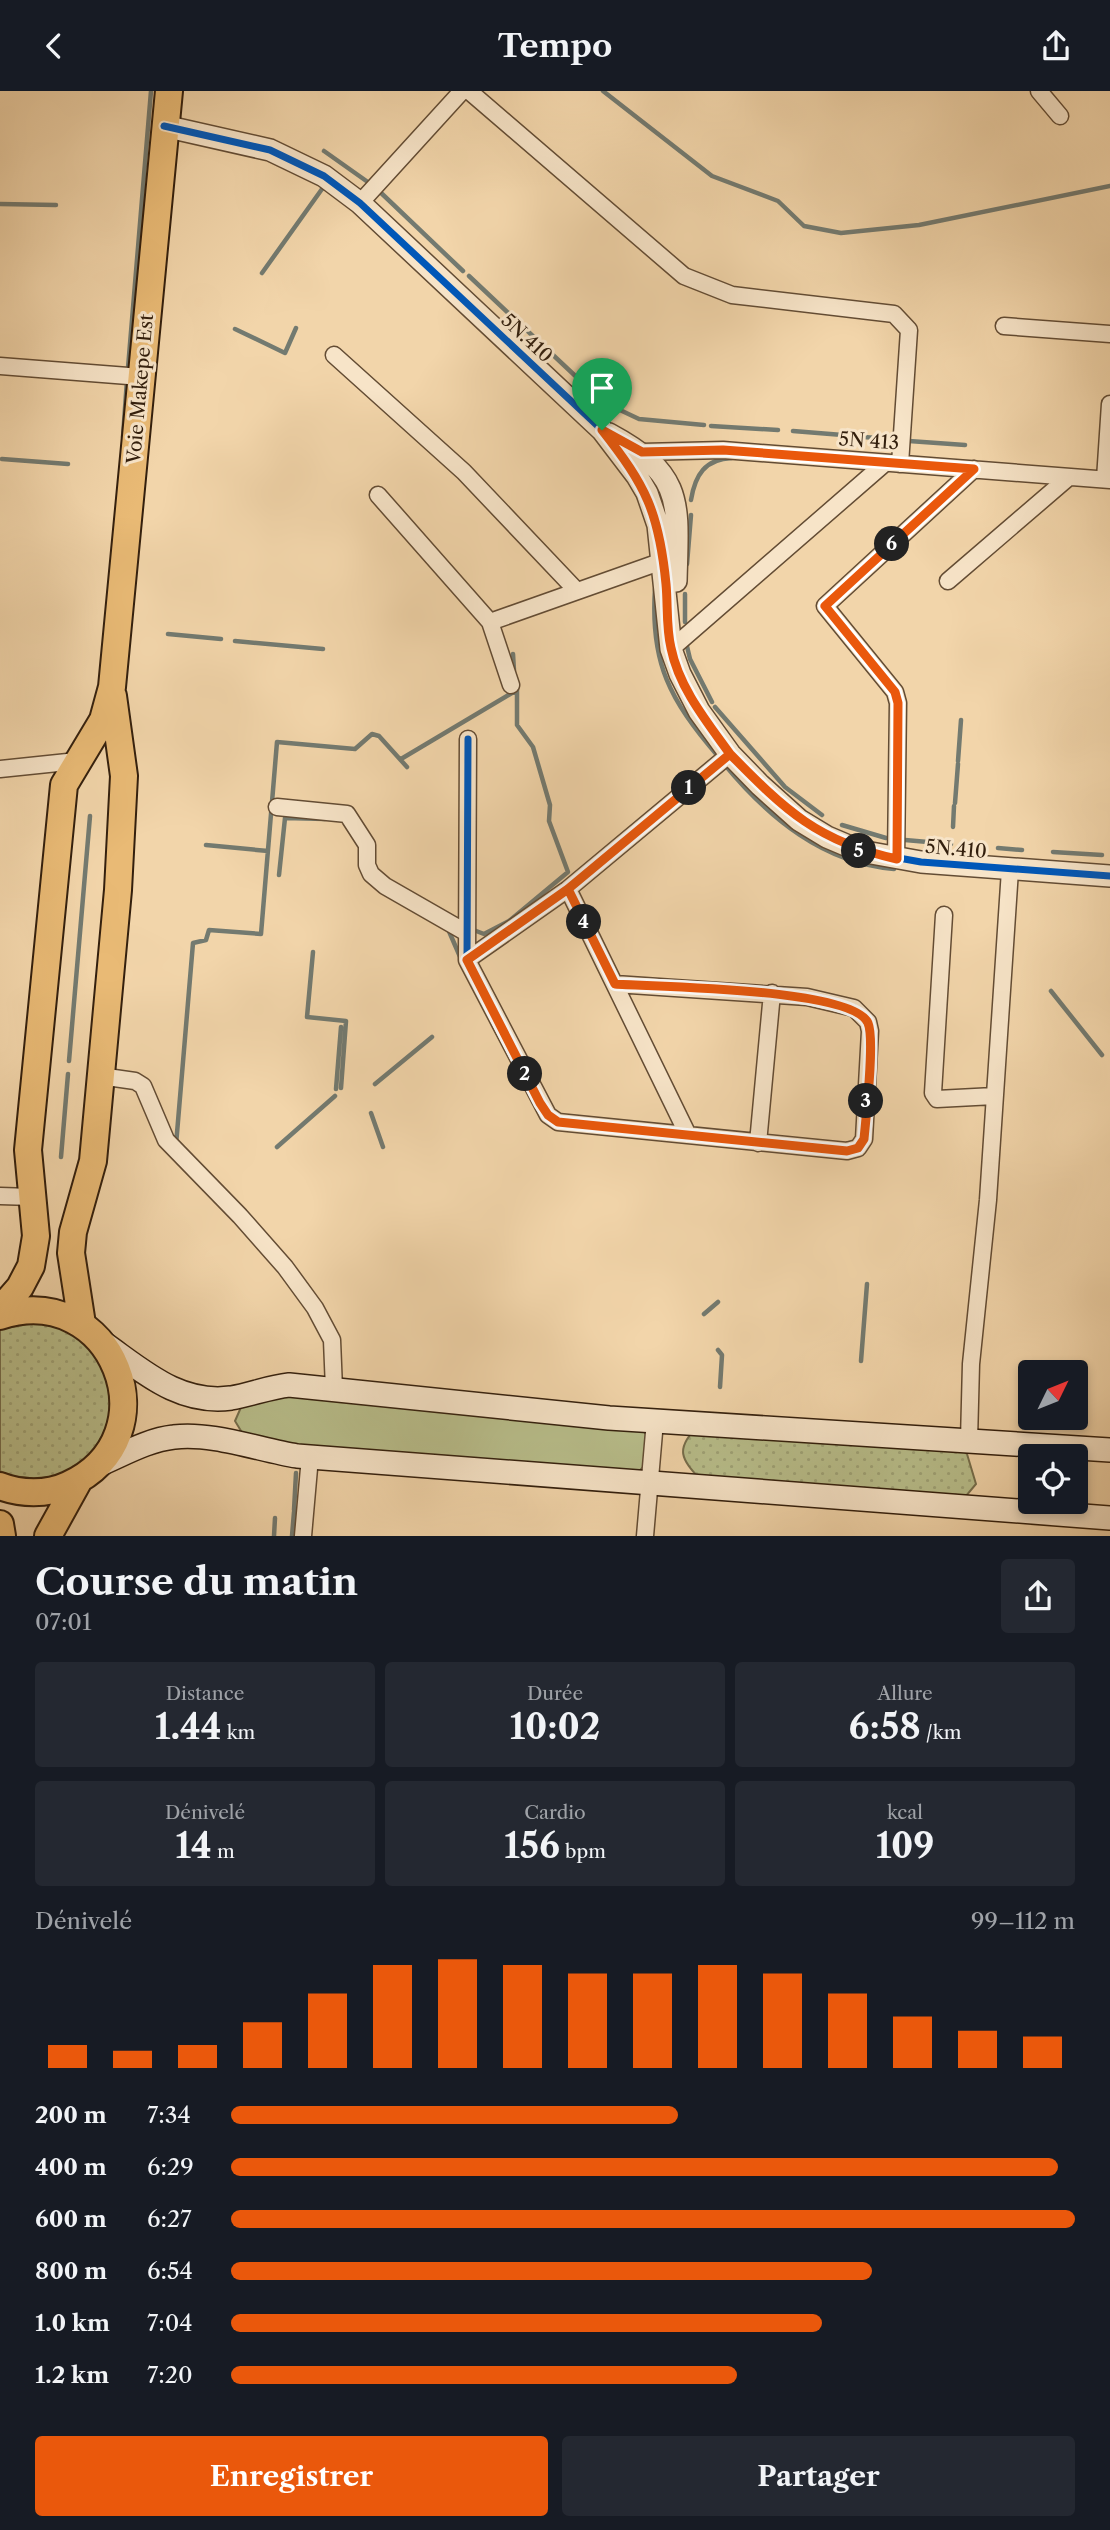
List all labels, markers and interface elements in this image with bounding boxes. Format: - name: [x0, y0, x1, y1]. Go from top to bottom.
- text: Tempo: [498, 26, 612, 65]
- icon: back: [35, 27, 73, 65]
- icon: share: [1037, 27, 1075, 65]
- street label: 5N.410: [497, 309, 557, 367]
- street label: Voie Makepe Est: [122, 313, 158, 466]
- pin: [572, 358, 632, 430]
- icon: arrive: [583, 369, 621, 407]
- street label: 5N 413: [838, 427, 900, 455]
- pin: 6: [874, 526, 910, 561]
- text: 6: [886, 532, 897, 555]
- pin: 1: [672, 771, 706, 805]
- text: 1: [684, 776, 693, 799]
- pin: 5: [842, 833, 876, 869]
- street label: 5N.410: [924, 835, 988, 863]
- text: 5: [853, 839, 864, 862]
- pin: 4: [566, 905, 602, 939]
- text: 4: [578, 910, 589, 933]
- pin: 2: [508, 1056, 542, 1091]
- text: 2: [519, 1062, 530, 1085]
- pin: 3: [848, 1083, 884, 1119]
- text: 3: [860, 1089, 871, 1112]
- north arrow: [1018, 1360, 1088, 1430]
- map controls: [1018, 1360, 1088, 1514]
- button: locate: [1018, 1444, 1088, 1514]
- text: Course du matin: [35, 1558, 358, 1605]
- button: share: [1001, 1559, 1075, 1633]
- text: 07:01: [35, 1608, 92, 1636]
- text: Distance: [166, 1682, 244, 1705]
- text: Durée: [527, 1682, 583, 1705]
- text: Allure: [877, 1682, 933, 1705]
- text: 1.44: [155, 1705, 222, 1748]
- text: 10:02: [509, 1705, 601, 1748]
- text: 6:58: [849, 1705, 921, 1748]
- text: km: [222, 1721, 255, 1744]
- text: /km: [921, 1721, 961, 1744]
- text: Dénivelé: [165, 1801, 245, 1824]
- text: Cardio: [524, 1801, 586, 1824]
- text: kcal: [887, 1801, 923, 1824]
- text: 14: [175, 1824, 212, 1867]
- text: 156: [504, 1824, 560, 1867]
- text: 109: [876, 1824, 934, 1867]
- text: m: [212, 1840, 235, 1863]
- text: bpm: [560, 1840, 606, 1863]
- text: Dénivelé: [35, 1907, 132, 1935]
- text: 99–112 m: [971, 1907, 1075, 1935]
- text: 200 m: [35, 2101, 107, 2129]
- text: 7:34: [147, 2101, 191, 2129]
- text: 400 m: [35, 2153, 107, 2181]
- text: 6:29: [147, 2153, 194, 2181]
- text: 600 m: [35, 2205, 107, 2233]
- text: 6:27: [147, 2205, 191, 2233]
- text: 800 m: [35, 2257, 107, 2285]
- text: 6:54: [147, 2257, 193, 2285]
- text: 1.0 km: [35, 2309, 110, 2337]
- text: 7:04: [147, 2309, 193, 2337]
- text: 1.2 km: [35, 2361, 109, 2389]
- text: 7:20: [147, 2361, 193, 2389]
- button: Enregistrer: [35, 2436, 548, 2516]
- button: Partager: [562, 2436, 1075, 2516]

